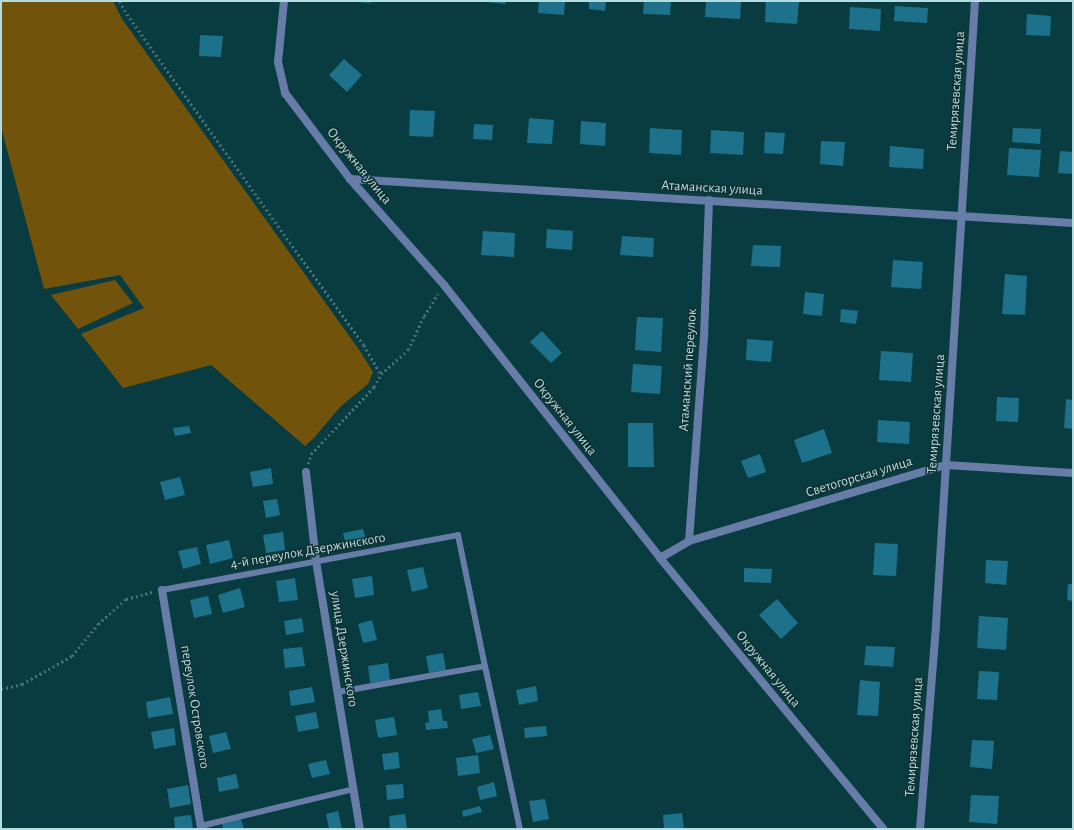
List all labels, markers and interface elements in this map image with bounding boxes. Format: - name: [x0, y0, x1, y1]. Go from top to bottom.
- street label: Темирязевская улица: [943, 31, 969, 151]
- street label: Окружная улица: [323, 124, 395, 208]
- street label: Атаманская улица: [661, 177, 763, 199]
- street label: Атаманский переулок: [675, 308, 701, 432]
- street label: Темирязевская улица: [923, 354, 949, 474]
- street label: Окружная улица: [530, 375, 600, 459]
- street label: Светогорская улица: [804, 453, 914, 501]
- street label: 4-й переулок Дзержинского: [229, 529, 387, 573]
- street label: улица Дзержинского: [327, 590, 361, 708]
- street label: Окружная улица: [732, 627, 804, 711]
- street label: переулок Островского: [177, 644, 213, 770]
- street label: Темирязевская улица: [901, 677, 927, 797]

